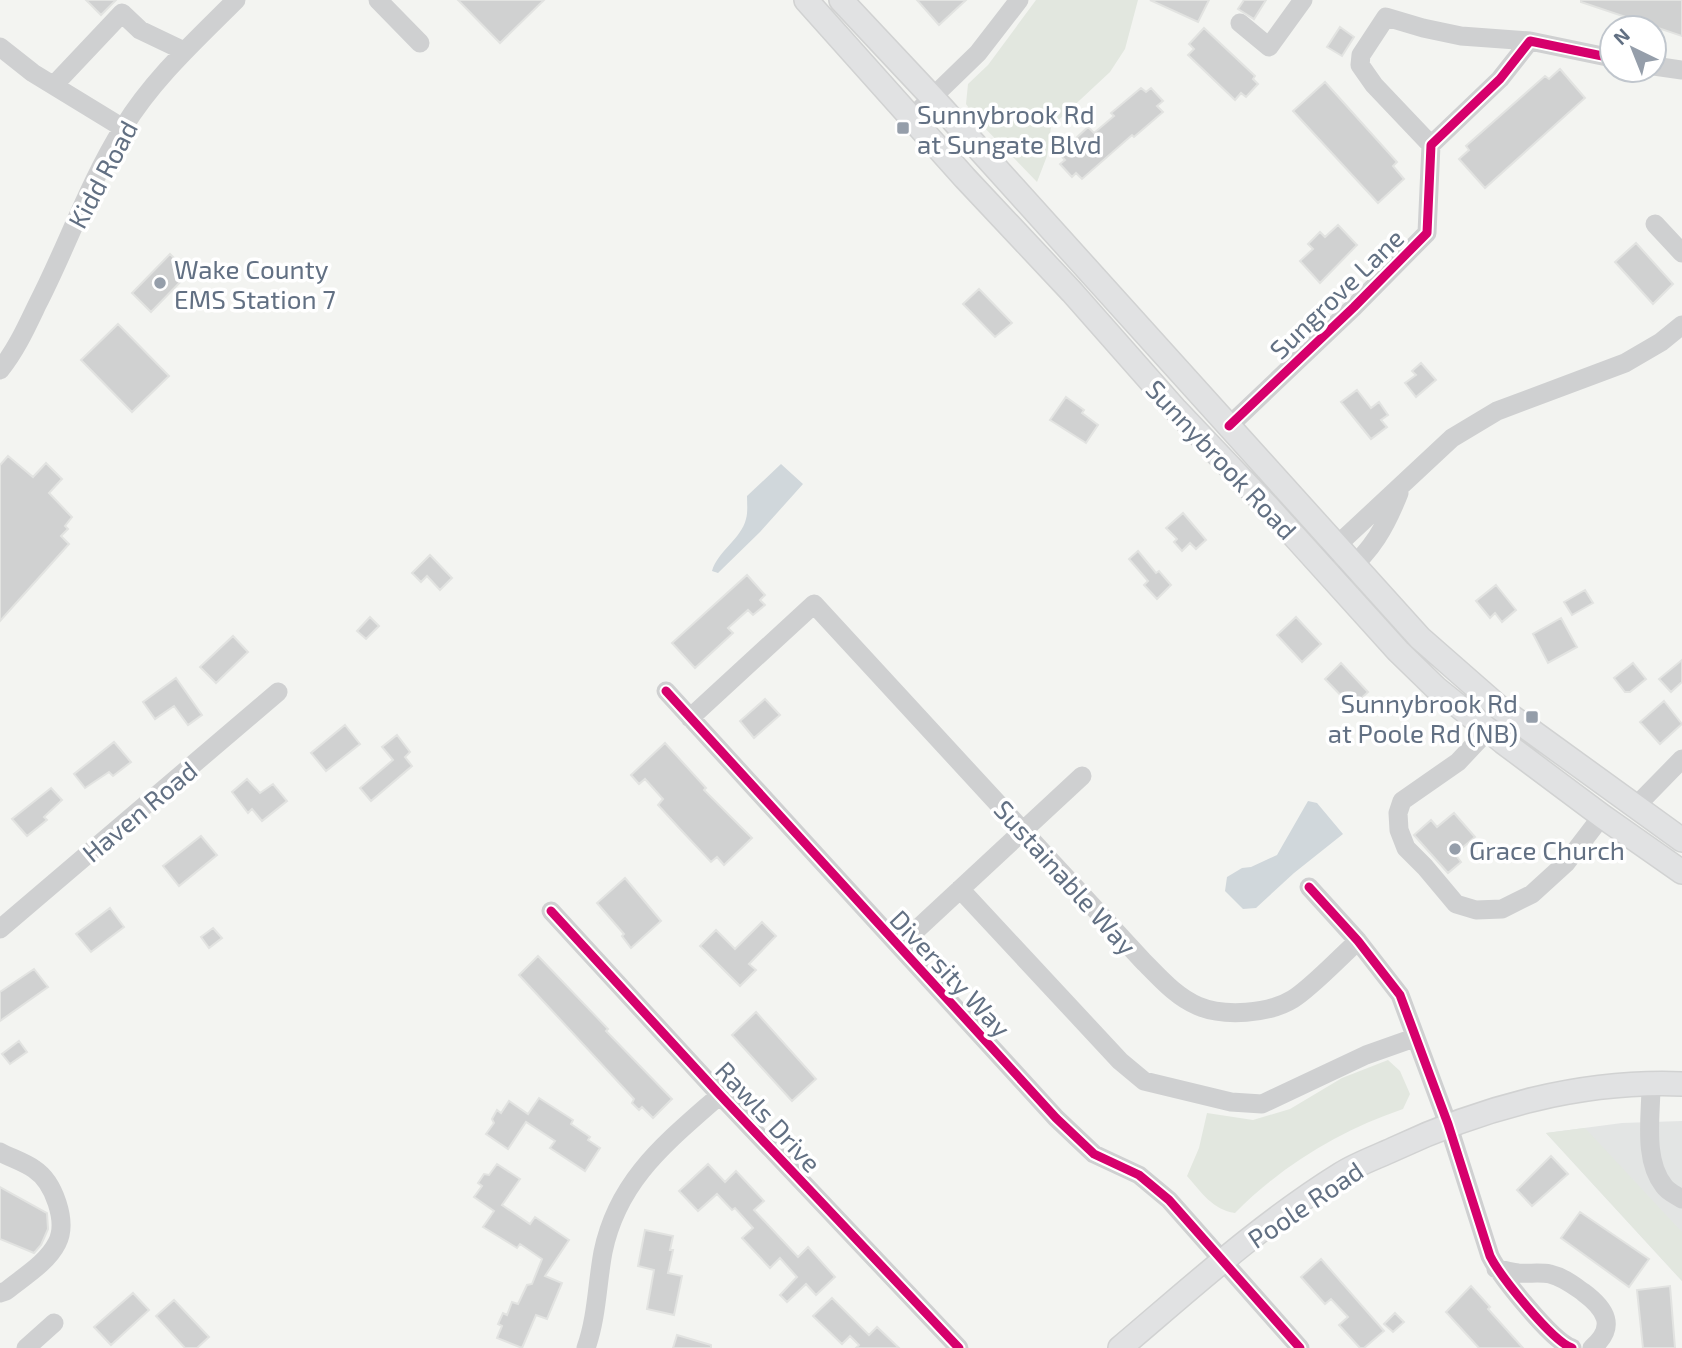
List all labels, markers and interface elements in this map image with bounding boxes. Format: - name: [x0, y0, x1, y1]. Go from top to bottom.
- north arrow: [1598, 14, 1668, 84]
- text: N: [1608, 23, 1634, 49]
- place label: Sunnybrook Rd at Sungate Blvd: [917, 98, 1102, 159]
- street label: Kidd Road: [61, 115, 143, 233]
- marker: Sunnybrook Rd at Sungate Blvd: [895, 120, 911, 136]
- street label: Sungrove Lane: [1263, 221, 1409, 365]
- place label: Wake County EMS Station 7: [174, 253, 336, 314]
- marker: Wake County EMS Station 7: [152, 275, 168, 291]
- street label: Sunnybrook Road: [1140, 373, 1304, 545]
- place label: Sunnybrook Rd at Poole Rd (NB): [1328, 687, 1518, 748]
- marker: Sunnybrook Rd at Poole Rd (NB): [1524, 709, 1540, 725]
- street label: Haven Road: [75, 754, 203, 868]
- street label: Sustainable Way: [989, 793, 1144, 961]
- place label: Grace Church: [1469, 834, 1625, 865]
- marker: Grace Church: [1447, 841, 1463, 857]
- street label: Diversity Way: [884, 903, 1018, 1043]
- street label: Rawls Drive: [710, 1054, 828, 1178]
- street label: Poole Road: [1242, 1154, 1368, 1254]

